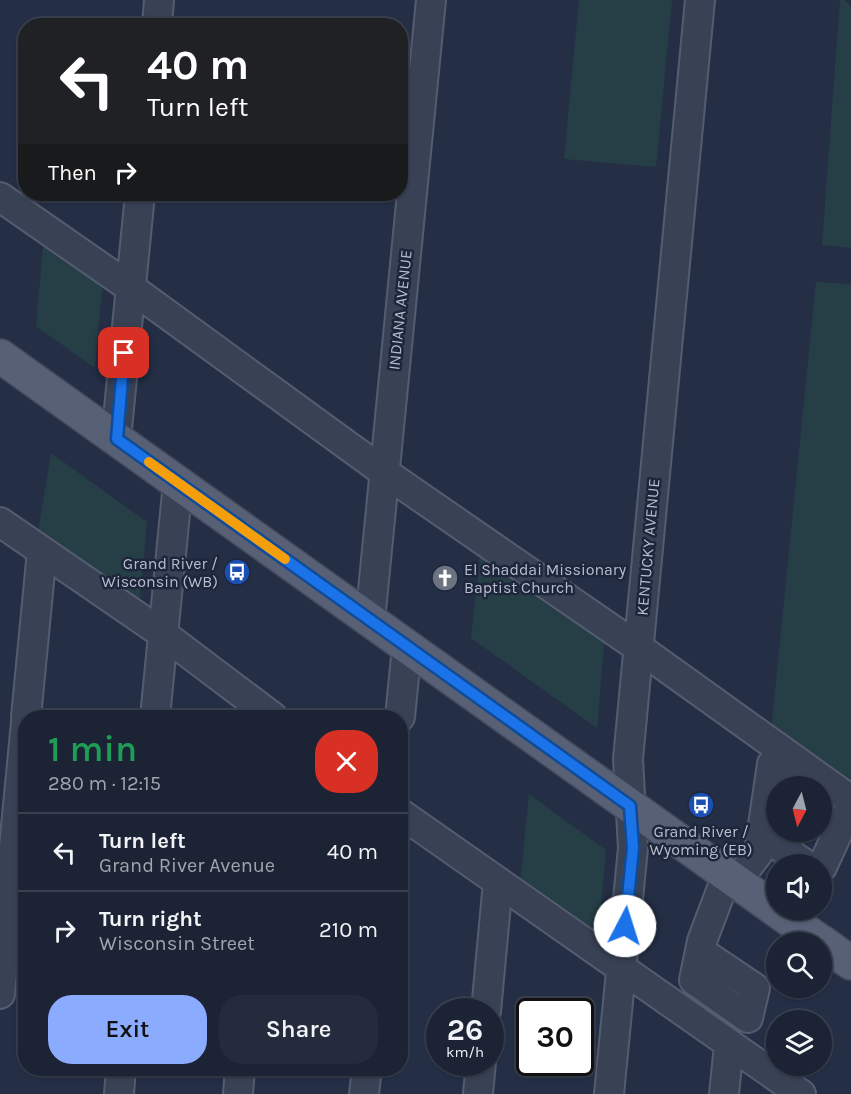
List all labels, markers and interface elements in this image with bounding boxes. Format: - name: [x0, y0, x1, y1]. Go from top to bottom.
- text: 40 m: [147, 40, 249, 90]
- icon: left: [48, 42, 126, 120]
- text: Turn left: [147, 91, 248, 123]
- icon: right: [109, 156, 142, 189]
- text: Then: [48, 160, 97, 186]
- street label: INDIANA AVENUE: [384, 249, 416, 371]
- pin: [98, 327, 149, 378]
- icon: arrive: [107, 336, 140, 369]
- street label: KENTUCKY AVENUE: [633, 478, 663, 616]
- place label: Grand River / Wisconsin (WB): [102, 554, 218, 591]
- bus stop icon: Grand River / Wisconsin (WB): [222, 557, 252, 587]
- place label: El Shaddai Missionary Baptist Church: [464, 560, 627, 597]
- church icon: El Shaddai Missionary Baptist Church: [430, 563, 460, 593]
- text: 1 min: [48, 728, 137, 770]
- button: close: [315, 730, 378, 793]
- text: 280 m · 12:15: [48, 772, 161, 795]
- north arrow: [766, 776, 832, 842]
- map controls: [766, 776, 832, 1076]
- bus stop icon: Grand River / Wyoming (EB): [686, 790, 716, 820]
- place label: Grand River / Wyoming (EB): [649, 822, 753, 859]
- text: Turn left: [99, 828, 186, 854]
- icon: left: [48, 836, 81, 869]
- text: 40 m: [327, 839, 378, 865]
- text: Grand River Avenue: [99, 854, 275, 877]
- button: sound: [766, 854, 832, 920]
- position arrow: [593, 894, 657, 958]
- text: Turn right: [99, 906, 202, 932]
- icon: right: [48, 914, 81, 947]
- text: 210 m: [319, 917, 378, 943]
- text: Wisconsin Street: [99, 932, 255, 955]
- button: search: [766, 932, 832, 998]
- button: Exit: [48, 995, 207, 1064]
- button: Share: [219, 995, 378, 1064]
- speed limit sign: 30: [516, 998, 594, 1076]
- button: layers: [766, 1010, 832, 1076]
- text: 26: [447, 1012, 483, 1048]
- text: km/h: [446, 1043, 484, 1061]

